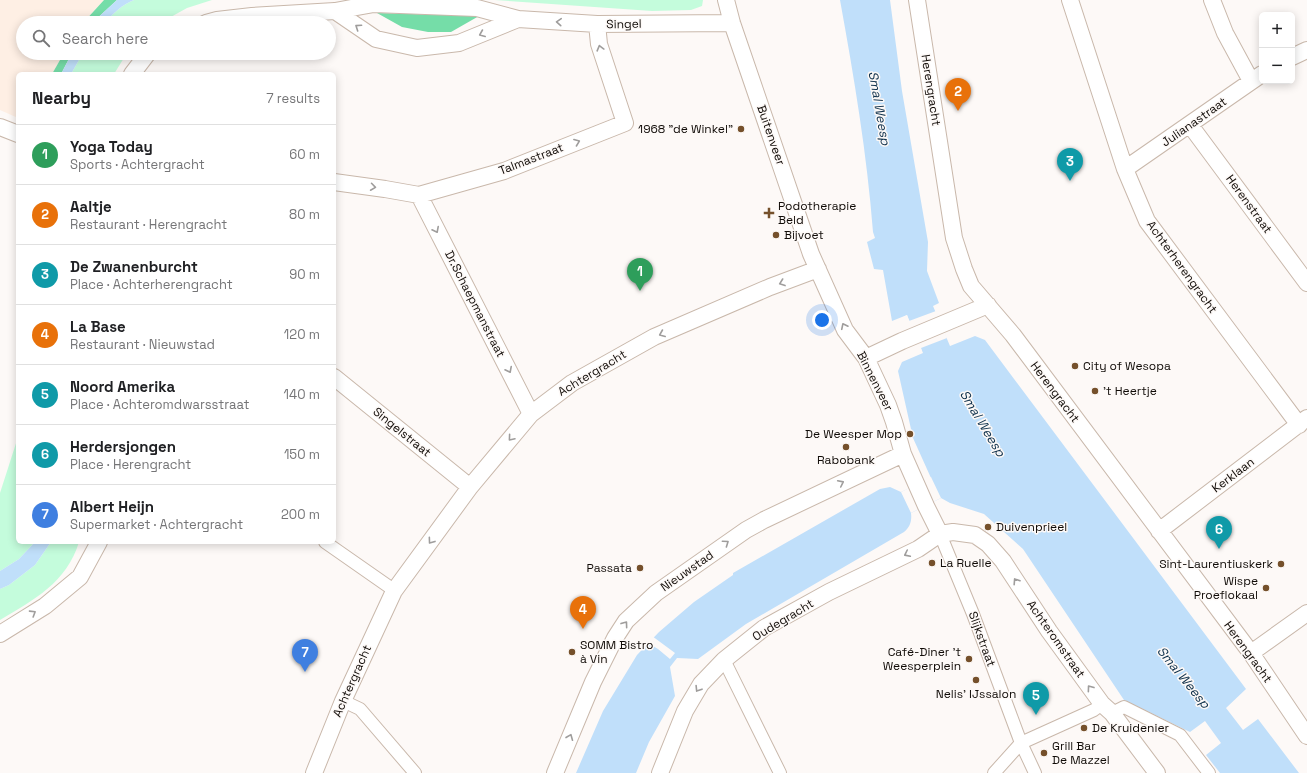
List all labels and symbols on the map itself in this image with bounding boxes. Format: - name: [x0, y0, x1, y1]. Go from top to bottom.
- street label: Singel: [606, 16, 642, 32]
- one-way arrow: [556, 17, 562, 26]
- one-way arrow: [355, 24, 362, 32]
- one-way arrow: [478, 29, 485, 37]
- one-way arrow: [596, 45, 605, 52]
- street label: Herengracht: [917, 53, 945, 127]
- water label: Smal Weesp: [865, 70, 894, 147]
- pin: 2: [945, 78, 971, 111]
- street label: Julianastraat: [1158, 94, 1230, 150]
- street label: Buitenveer: [753, 103, 789, 168]
- place label: 1968 "de Winkel": [638, 121, 733, 137]
- marker: 1968 "de Winkel": [736, 124, 746, 134]
- one-way arrow: [574, 138, 581, 146]
- street label: Talmastraat: [496, 139, 566, 179]
- pin: 3: [1057, 148, 1083, 181]
- street label: Herenstraat: [1222, 172, 1276, 236]
- one-way arrow: [370, 182, 376, 191]
- place label: Podotherapie Beld: [778, 198, 856, 228]
- marker: Podotherapie Beld: [763, 207, 775, 219]
- street label: Achterherengracht: [1143, 218, 1221, 316]
- one-way arrow: [432, 225, 439, 233]
- place label: Bijvoet: [784, 227, 824, 243]
- marker: Bijvoet: [771, 230, 781, 240]
- street label: Dr.Schaepmanstraat: [441, 248, 509, 360]
- pin: 1: [627, 258, 653, 291]
- one-way arrow: [778, 278, 785, 286]
- your location: [812, 310, 832, 330]
- one-way arrow: [841, 323, 849, 330]
- one-way arrow: [659, 329, 666, 337]
- street label: Achtergracht: [555, 346, 629, 400]
- street label: Binnenveer: [853, 348, 897, 414]
- street label: Herengracht: [1027, 358, 1083, 426]
- place label: City of Wesopa: [1083, 358, 1171, 374]
- marker: City of Wesopa: [1070, 361, 1080, 371]
- one-way arrow: [504, 366, 511, 373]
- place label: 't Heertje: [1103, 383, 1157, 399]
- marker: 't Heertje: [1090, 386, 1100, 396]
- water label: Smal Weesp: [956, 387, 1009, 460]
- street label: Singelstraat: [370, 404, 434, 460]
- place label: De Weesper Mop: [805, 426, 902, 442]
- marker: De Weesper Mop: [905, 429, 915, 439]
- one-way arrow: [508, 434, 515, 441]
- marker: Rabobank: [841, 442, 851, 452]
- place label: Rabobank: [817, 452, 876, 468]
- street label: Kerklaan: [1209, 454, 1257, 496]
- one-way arrow: [836, 480, 844, 487]
- pin: 6: [1206, 516, 1232, 549]
- place label: Duivenprieel: [996, 519, 1067, 535]
- marker: Duivenprieel: [983, 522, 993, 532]
- one-way arrow: [428, 536, 435, 543]
- one-way arrow: [722, 541, 729, 548]
- street label: Nieuwstad: [657, 547, 717, 595]
- one-way arrow: [904, 549, 911, 557]
- place label: La Ruelle: [940, 555, 992, 571]
- place label: Sint-Laurentiuskerk: [1159, 556, 1274, 572]
- marker: La Ruelle: [927, 558, 937, 568]
- marker: Sint-Laurentiuskerk: [1276, 559, 1286, 569]
- place label: Passata: [587, 560, 632, 576]
- marker: Passata: [635, 563, 645, 573]
- place label: Wispe Proeflokaal: [1194, 573, 1258, 603]
- one-way arrow: [1014, 578, 1021, 585]
- marker: Wispe Proeflokaal: [1261, 583, 1271, 593]
- street label: Oudegracht: [749, 595, 817, 645]
- pin: 4: [570, 596, 596, 629]
- street label: Achteromstraat: [1023, 597, 1089, 681]
- street label: Slijkstraat: [965, 609, 999, 669]
- one-way arrow: [29, 610, 36, 618]
- street label: Herengracht: [1220, 618, 1276, 686]
- one-way arrow: [620, 621, 628, 628]
- place label: SOMM Bistro à Vin: [580, 637, 654, 667]
- pin: 7: [292, 639, 318, 672]
- street label: Achtergracht: [329, 642, 375, 720]
- water label: Smal Weesp: [1153, 643, 1214, 712]
- place label: Café-Diner 't Weesperplein: [883, 644, 961, 674]
- marker: SOMM Bistro à Vin: [567, 647, 577, 657]
- marker: Café-Diner 't Weesperplein: [964, 654, 974, 664]
- marker: Nelis' IJssalon: [971, 675, 981, 685]
- pin: 5: [1023, 682, 1049, 715]
- one-way arrow: [696, 685, 703, 692]
- one-way arrow: [1088, 685, 1095, 692]
- place label: Nelis' IJssalon: [936, 686, 1016, 702]
- place label: De Kruidenier: [1092, 720, 1170, 736]
- marker: De Kruidenier: [1079, 723, 1089, 733]
- one-way arrow: [565, 733, 573, 741]
- place label: Grill Bar De Mazzel: [1052, 738, 1110, 768]
- marker: Grill Bar De Mazzel: [1039, 748, 1049, 758]

